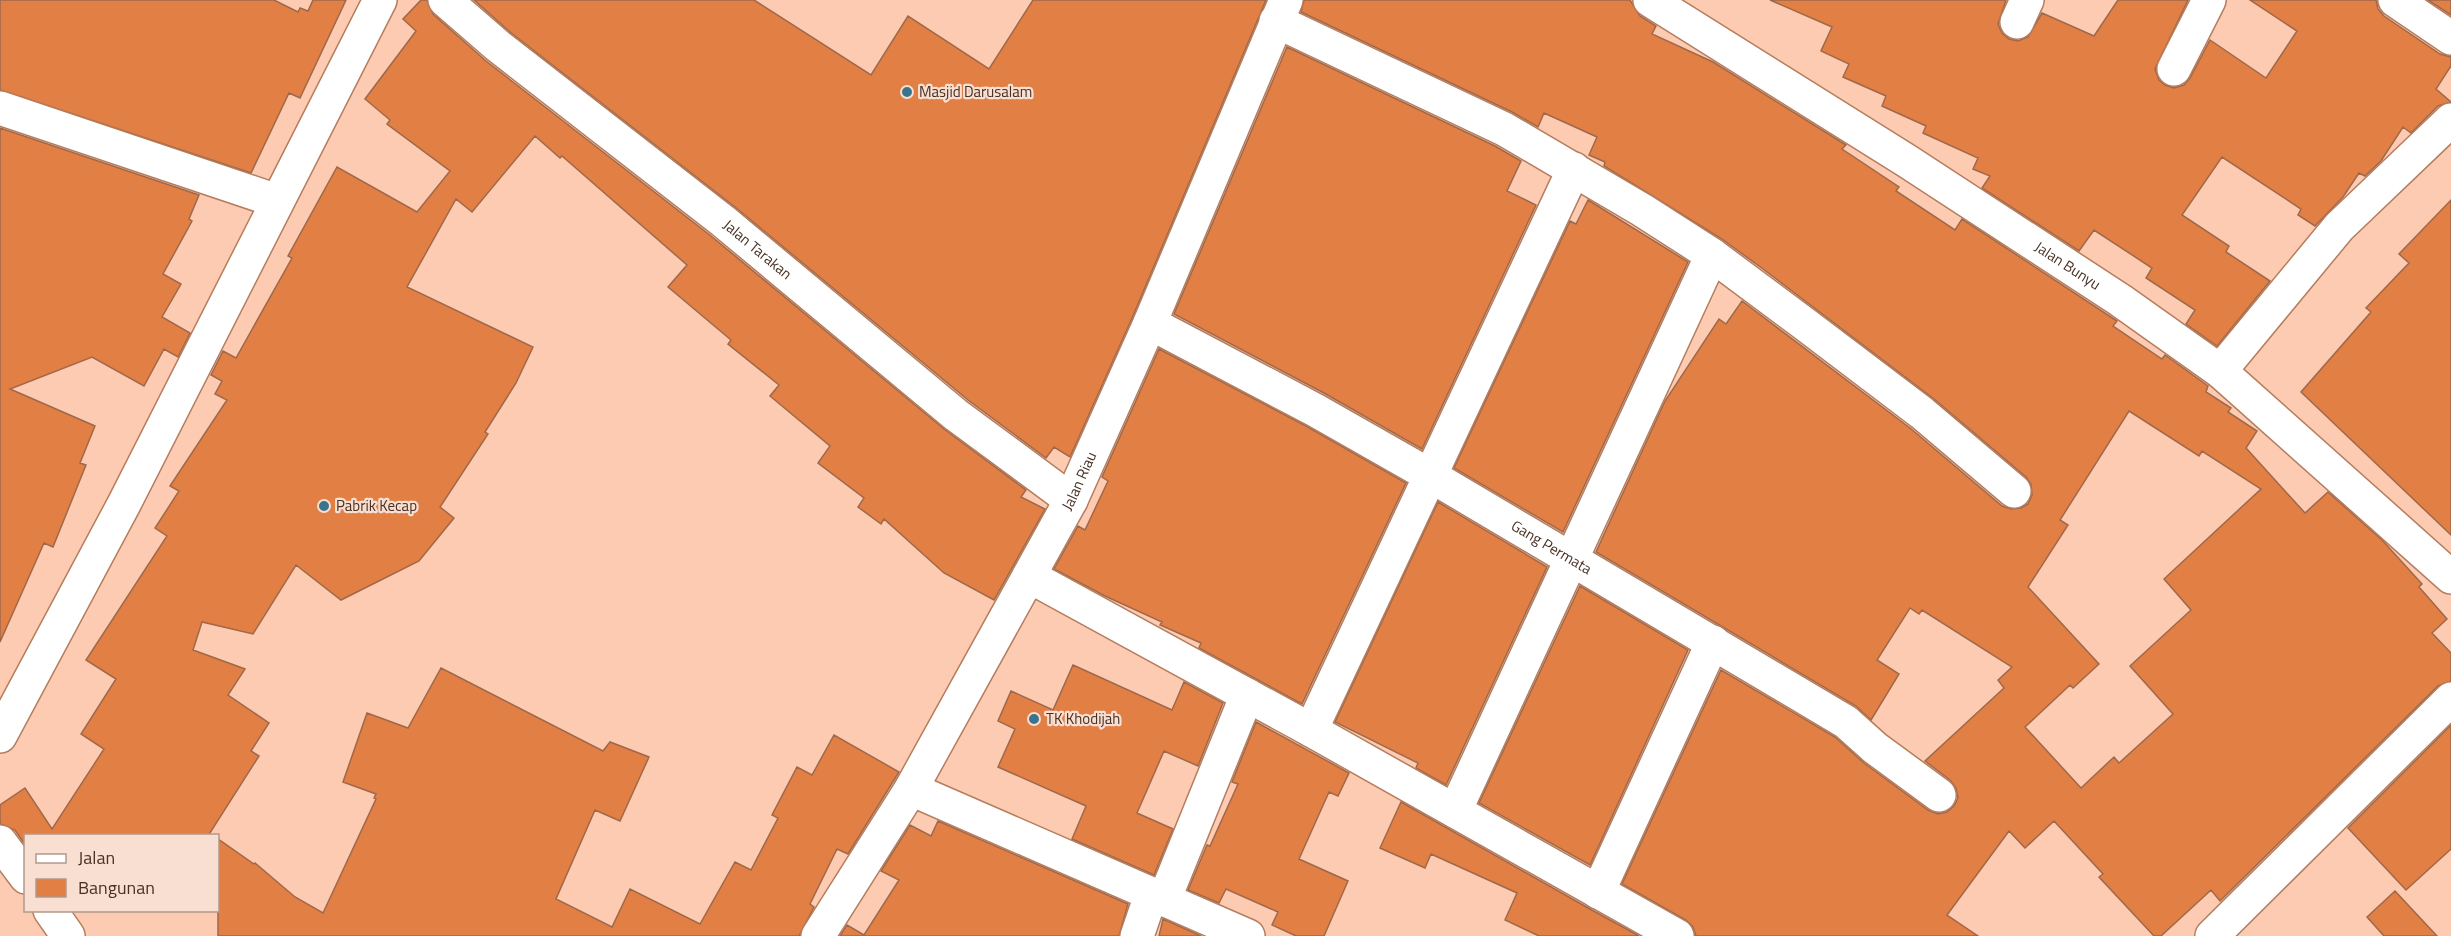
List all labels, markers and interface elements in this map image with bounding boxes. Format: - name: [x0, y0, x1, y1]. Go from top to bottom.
- place label: Masjid Darusalam: [919, 80, 1032, 103]
- marker: Masjid Darusalam: [900, 85, 914, 99]
- street label: Jalan Tarakan: [718, 214, 797, 285]
- street label: Jalan Bunyu: [2030, 235, 2105, 295]
- street label: Jalan Riau: [1055, 448, 1102, 514]
- place label: Pabrik Kecap: [336, 494, 417, 517]
- marker: Pabrik Kecap: [317, 499, 331, 513]
- street label: Gang Permata: [1507, 514, 1597, 580]
- place label: TK Khodijah: [1046, 707, 1120, 730]
- marker: TK Khodijah: [1027, 712, 1041, 726]
- legend: [24, 834, 219, 912]
- text: Jalan: [78, 844, 115, 871]
- text: Bangunan: [78, 874, 155, 901]

